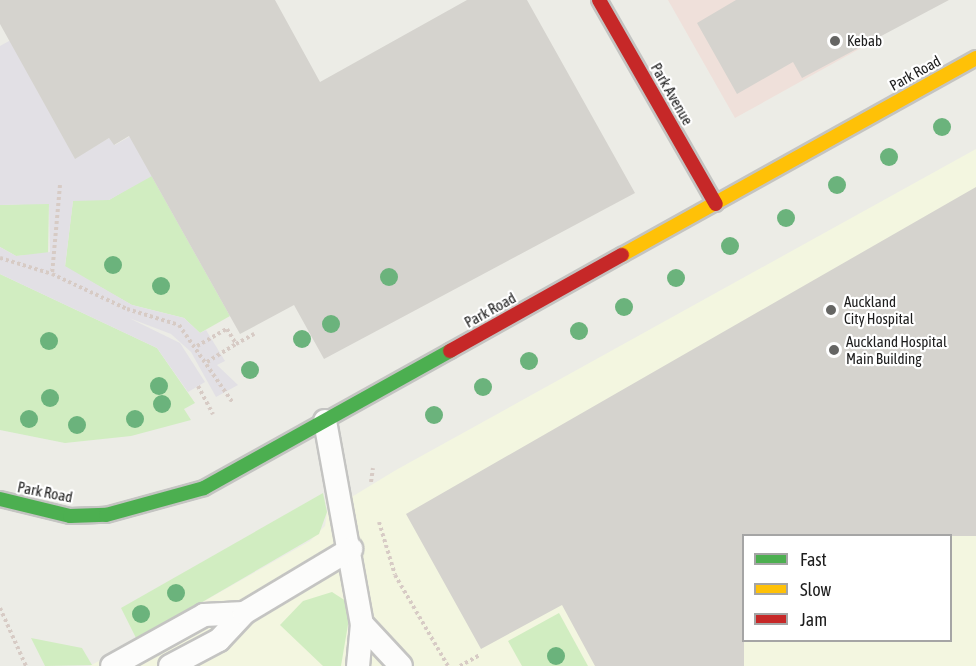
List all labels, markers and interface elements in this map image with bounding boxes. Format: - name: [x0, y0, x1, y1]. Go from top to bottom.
- place label: Kebab: [847, 32, 882, 50]
- marker: Kebab: [828, 34, 842, 48]
- street label: Park Road: [886, 52, 944, 94]
- street label: Park Avenue: [647, 60, 697, 128]
- street label: Park Road: [461, 289, 519, 331]
- place label: Auckland City Hospital: [844, 292, 914, 327]
- marker: Auckland City Hospital: [822, 301, 840, 319]
- place label: Auckland Hospital Main Building: [846, 332, 947, 367]
- marker: Auckland Hospital Main Building: [827, 343, 841, 357]
- street label: Park Road: [16, 478, 74, 506]
- legend: [742, 534, 952, 642]
- text: Fast: [800, 549, 827, 570]
- text: Slow: [800, 579, 831, 600]
- text: Jam: [800, 609, 827, 630]

